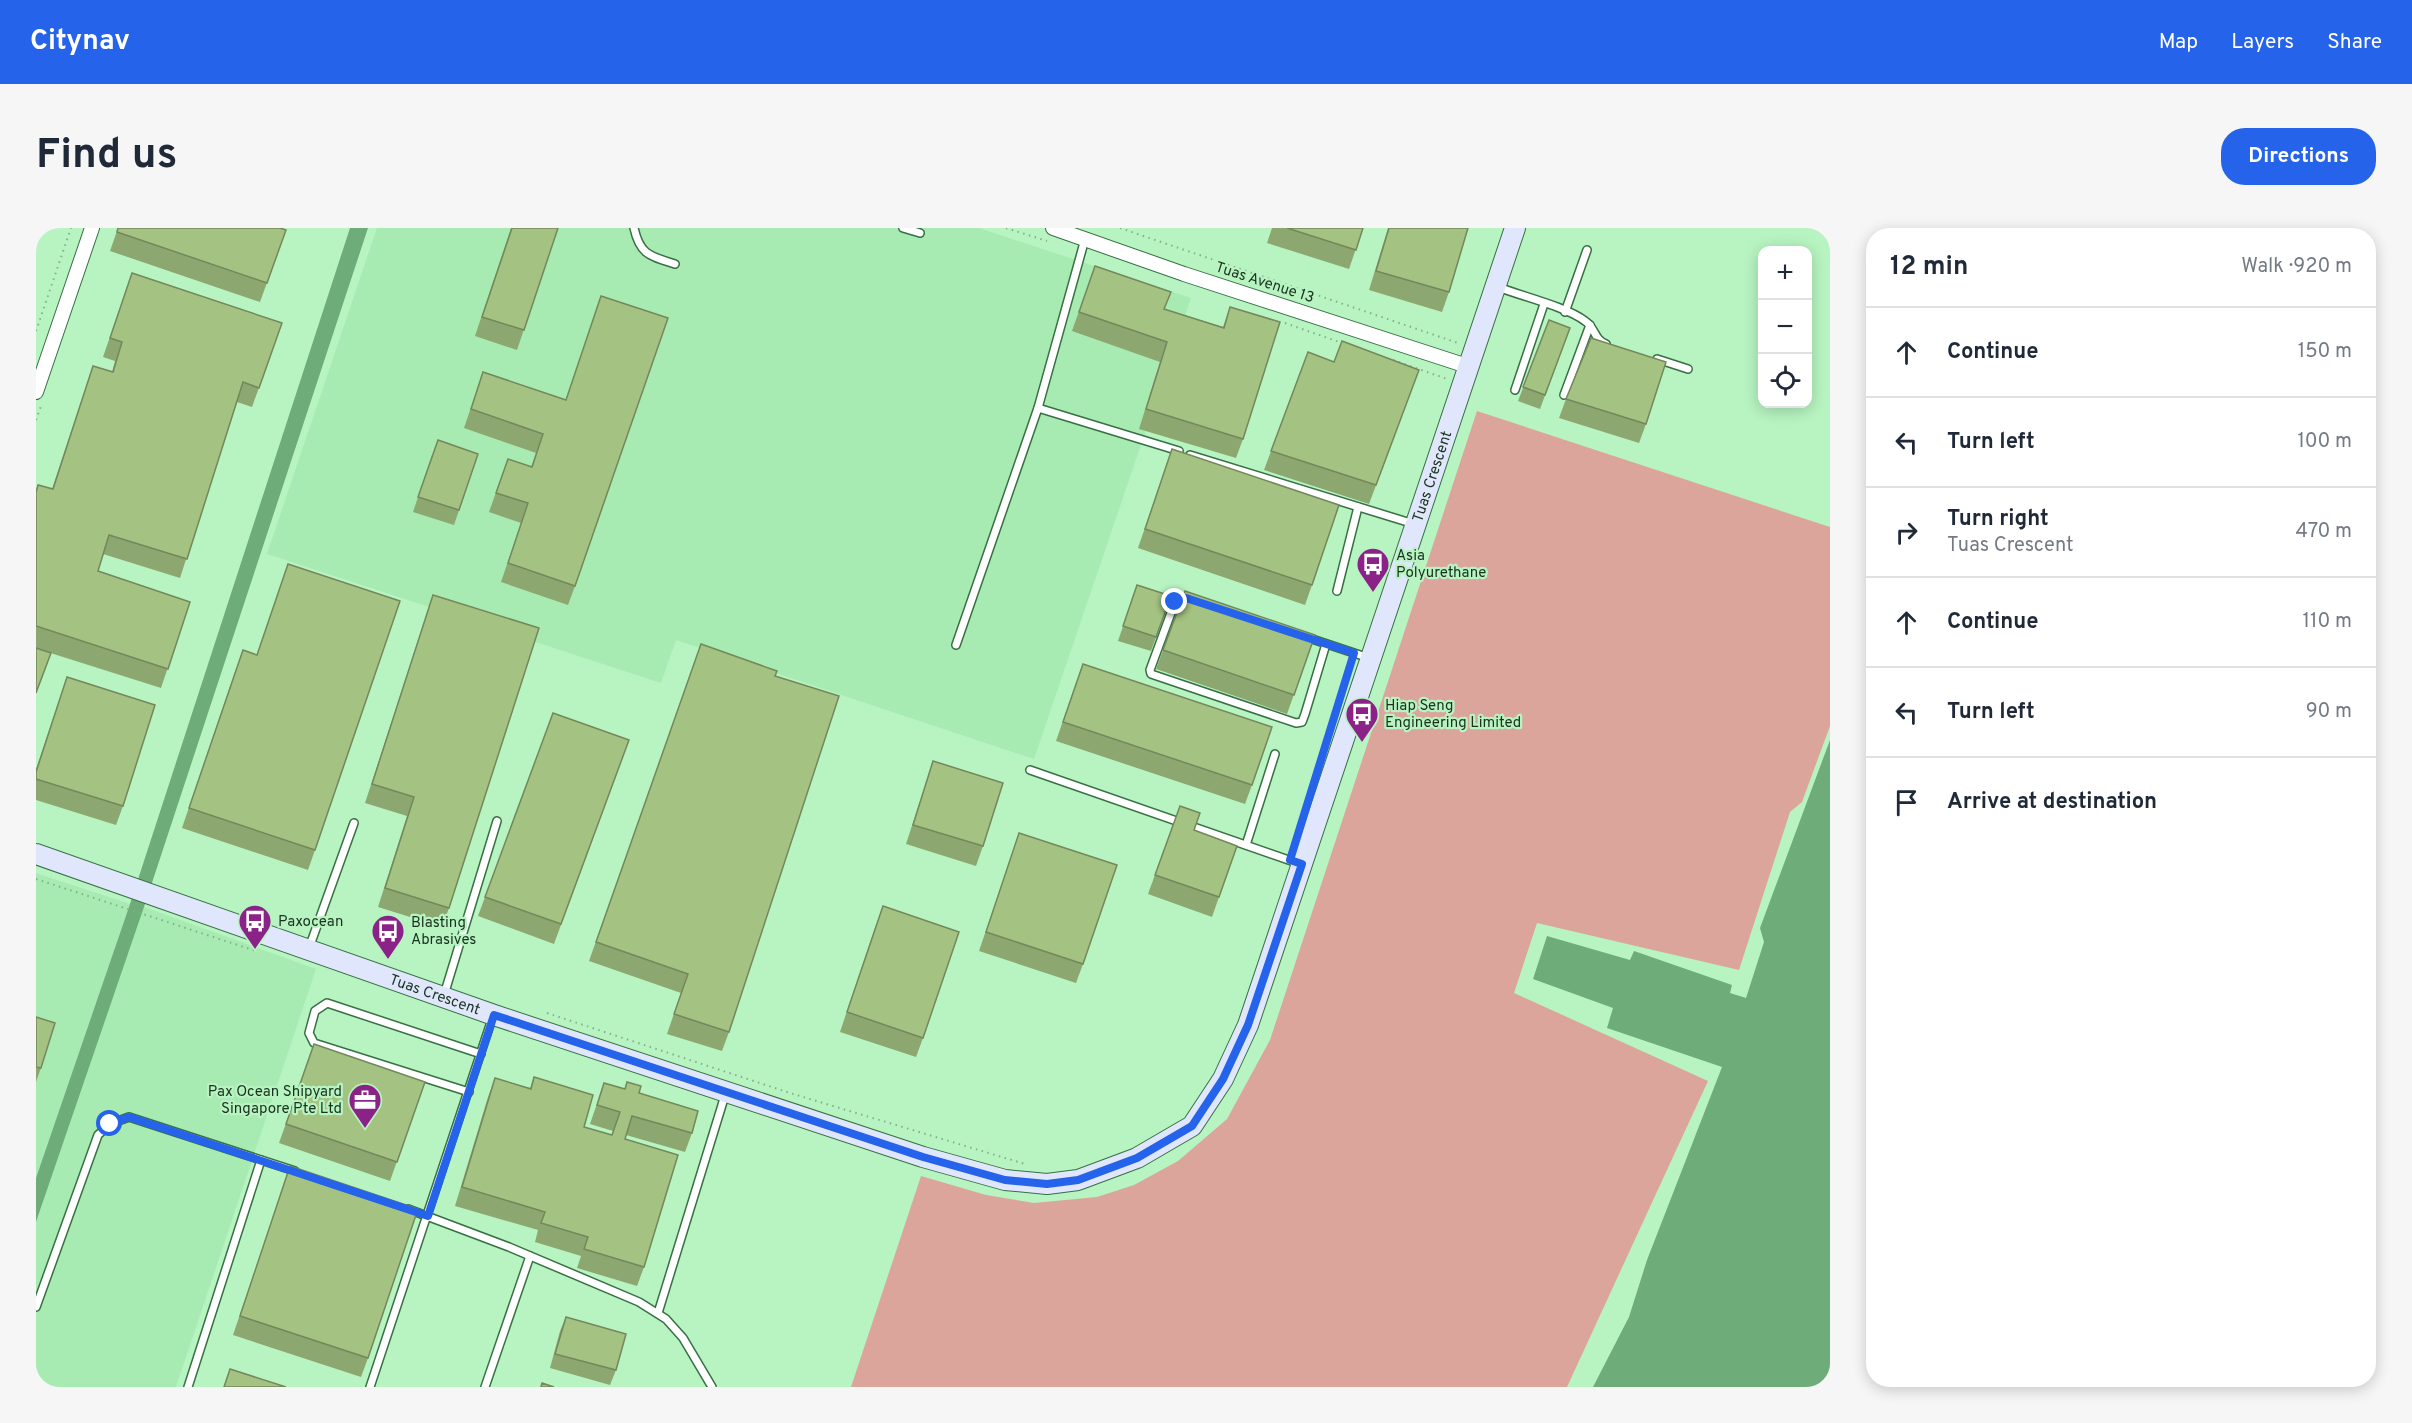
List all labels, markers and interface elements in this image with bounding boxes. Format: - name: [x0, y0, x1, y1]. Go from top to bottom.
- text: Citynav: [30, 24, 130, 60]
- text: Map: [2159, 29, 2198, 56]
- text: Layers: [2231, 29, 2294, 56]
- text: Share: [2327, 29, 2382, 56]
- button: Directions: [2221, 128, 2376, 185]
- text: Find us: [36, 130, 177, 183]
- map controls: [1758, 246, 1812, 408]
- button: +: [1758, 246, 1812, 300]
- text: 12 min: [1890, 251, 1968, 284]
- text: Walk · 920 m: [2241, 254, 2352, 280]
- street label: Tuas Avenue 13: [1213, 259, 1316, 308]
- button: −: [1758, 300, 1812, 354]
- icon: ahead: [1890, 336, 1923, 369]
- text: Continue: [1947, 339, 2038, 366]
- text: 150 m: [2298, 339, 2352, 365]
- button: locate: [1758, 354, 1812, 408]
- icon: left: [1890, 426, 1923, 459]
- street label: Tuas Crescent: [1409, 429, 1457, 525]
- text: Turn left: [1947, 429, 2035, 456]
- text: 100 m: [2297, 429, 2352, 455]
- text: Turn right: [1947, 506, 2049, 533]
- icon: right: [1890, 516, 1923, 549]
- text: 470 m: [2295, 519, 2352, 545]
- text: Tuas Crescent: [1947, 533, 2073, 559]
- bus stop icon: Asia Polyurethane: [1355, 546, 1391, 593]
- place label: Asia Polyurethane: [1396, 547, 1486, 583]
- route end: [1161, 588, 1187, 614]
- icon: ahead: [1890, 606, 1923, 639]
- text: Continue: [1947, 609, 2038, 636]
- text: 110 m: [2303, 609, 2352, 635]
- bus stop icon: Hiap Seng Engineering Limited: [1344, 696, 1380, 743]
- icon: left: [1890, 696, 1923, 729]
- place label: Hiap Seng Engineering Limited: [1385, 697, 1521, 733]
- text: Turn left: [1947, 699, 2035, 726]
- text: 90 m: [2306, 699, 2352, 725]
- icon: arrive: [1890, 786, 1923, 819]
- text: Arrive at destination: [1947, 789, 2157, 816]
- bus stop icon: Paxocean: [237, 903, 273, 950]
- place label: Paxocean: [278, 913, 343, 932]
- bus stop icon: Blasting Abrasives: [370, 913, 406, 960]
- place label: Blasting Abrasives: [411, 914, 476, 950]
- street label: Tuas Crescent: [387, 971, 483, 1020]
- office icon: Pax Ocean Shipyard Singapore Pte Ltd: [347, 1082, 383, 1129]
- place label: Pax Ocean Shipyard Singapore Pte Ltd: [208, 1083, 342, 1119]
- route start: [96, 1110, 122, 1136]

